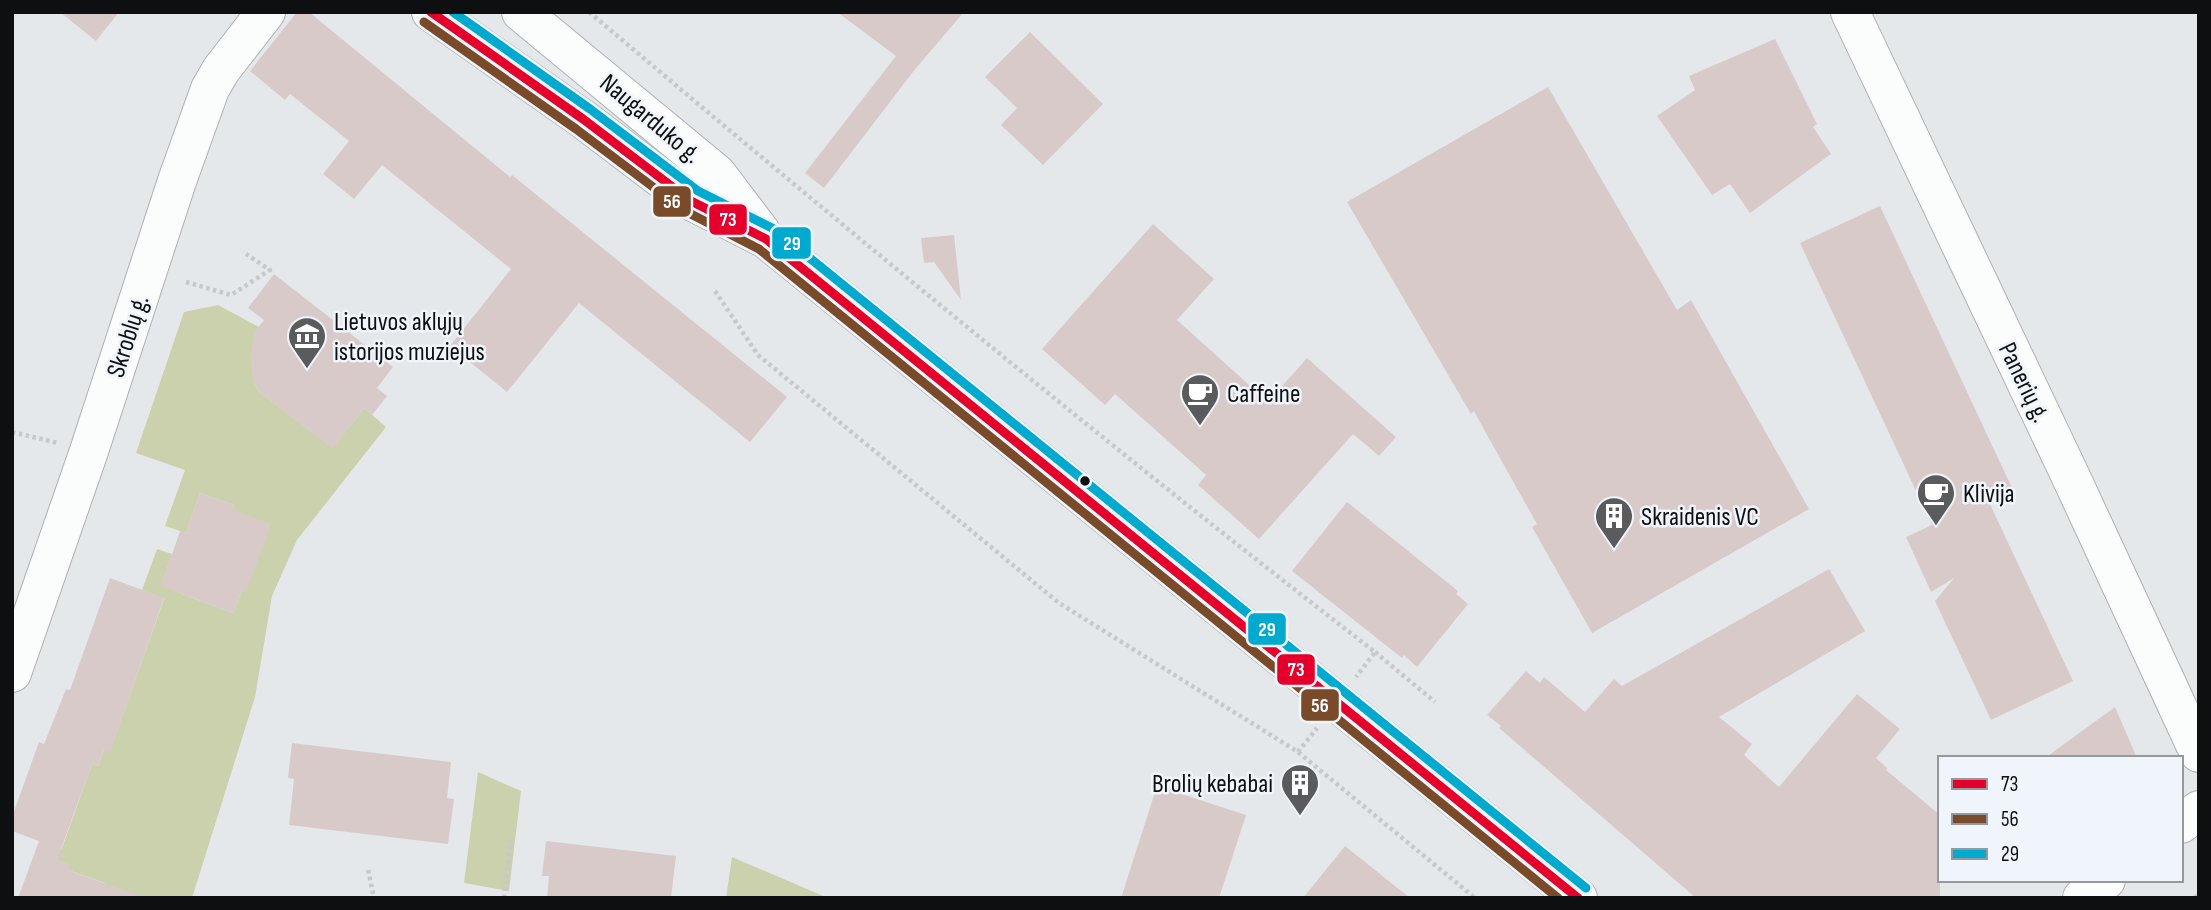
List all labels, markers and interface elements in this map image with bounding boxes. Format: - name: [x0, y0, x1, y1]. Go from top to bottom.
- street label: Naugarduko g.: [593, 68, 707, 170]
- line badge: 56: [652, 185, 692, 218]
- text: 56: [663, 191, 681, 214]
- line badge: 73: [708, 203, 748, 236]
- text: 73: [720, 209, 736, 232]
- line badge: 29: [771, 226, 812, 260]
- text: 29: [783, 233, 801, 256]
- street label: Skroblų g.: [101, 291, 156, 382]
- place label: Lietuvos aklųjų istorijos muziejus: [334, 307, 485, 368]
- museum icon: Lietuvos aklųjų istorijos muziejus: [286, 315, 328, 370]
- street label: Panerių g.: [1991, 338, 2056, 428]
- cafe icon: Caffeine: [1179, 372, 1221, 427]
- place label: Caffeine: [1227, 379, 1300, 410]
- cafe icon: Klivija: [1915, 472, 1957, 527]
- unlabelled marker: [1078, 474, 1092, 488]
- place label: Klivija: [1963, 479, 2015, 510]
- building icon: Skraidenis VC: [1593, 495, 1635, 550]
- place label: Skraidenis VC: [1641, 502, 1759, 533]
- line badge: 29: [1247, 612, 1287, 646]
- text: 29: [1258, 619, 1276, 642]
- line badge: 73: [1276, 653, 1316, 686]
- text: 73: [1288, 659, 1304, 682]
- line badge: 56: [1300, 688, 1340, 722]
- text: 56: [1311, 695, 1329, 718]
- legend: [1938, 756, 2183, 882]
- building icon: Brolių kebabai: [1279, 762, 1321, 817]
- place label: Brolių kebabai: [1152, 769, 1273, 800]
- text: 73: [2001, 772, 2018, 797]
- text: 56: [2001, 807, 2019, 832]
- text: 29: [2001, 842, 2019, 867]

